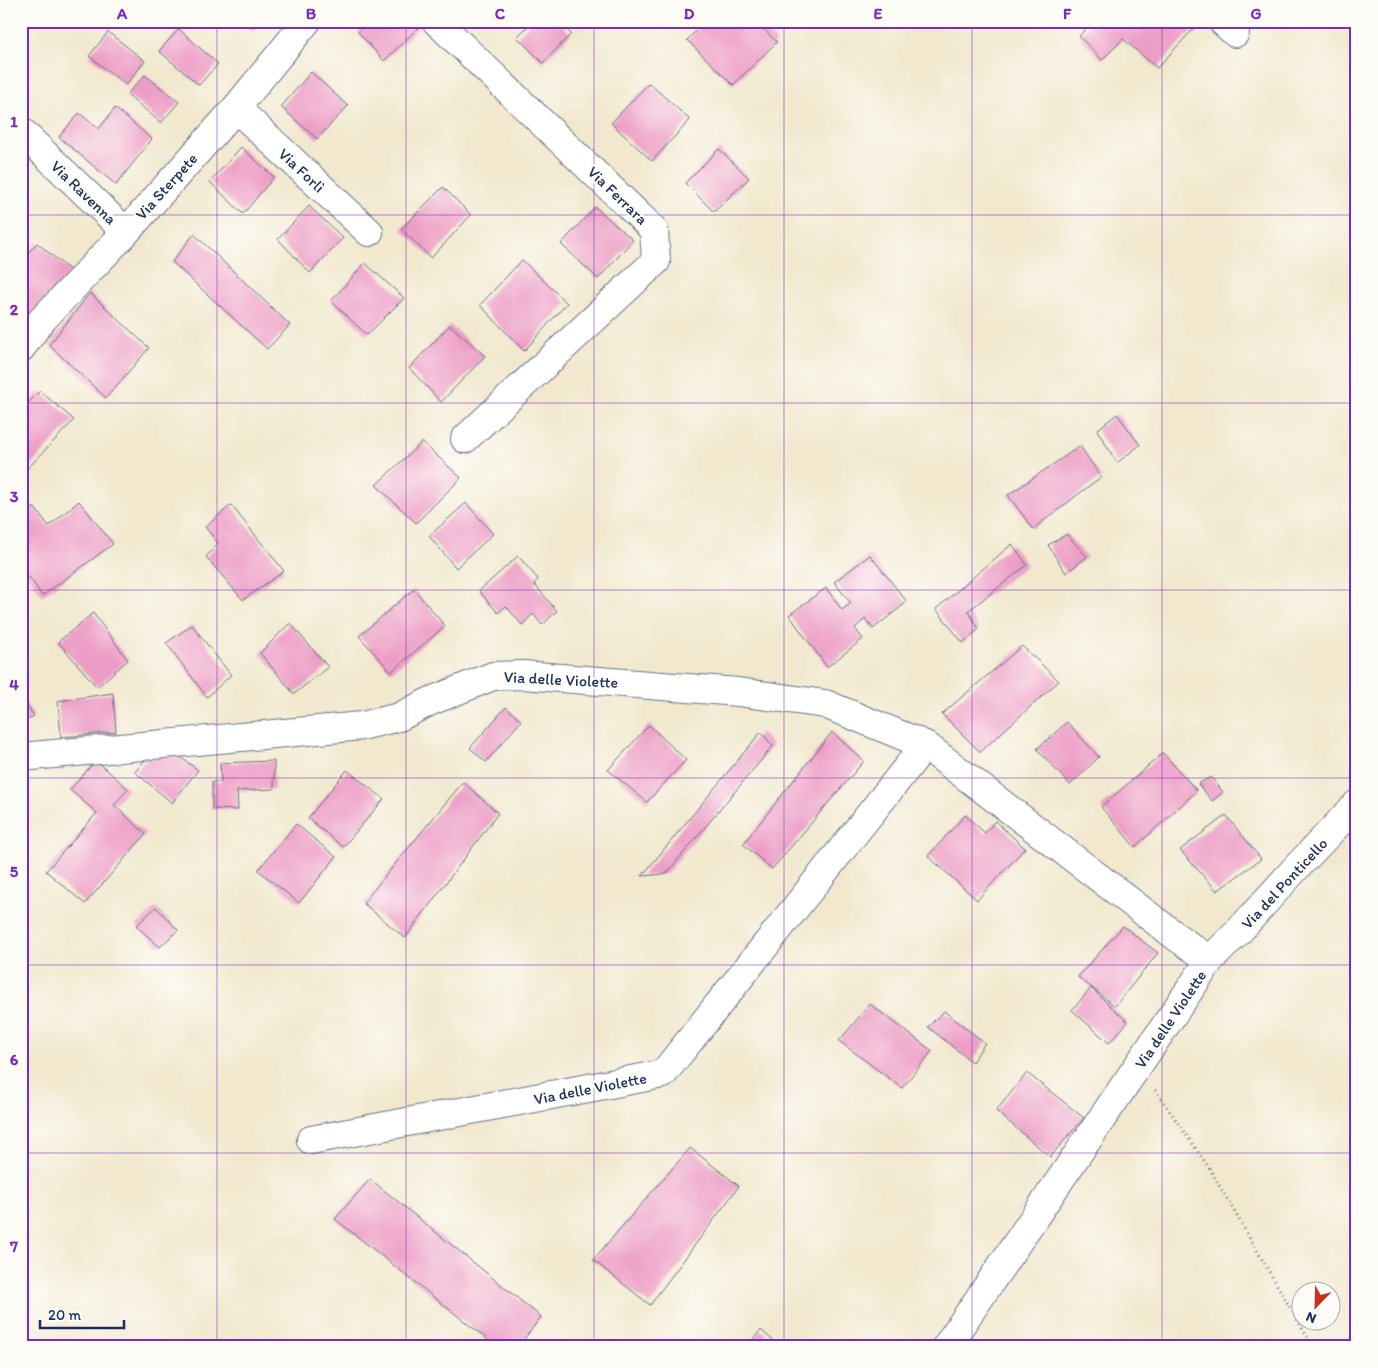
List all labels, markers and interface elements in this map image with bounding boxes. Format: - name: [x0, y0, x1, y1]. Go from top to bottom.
- text: A: [116, 4, 128, 23]
- text: B: [306, 4, 317, 23]
- text: C: [495, 4, 506, 23]
- text: D: [684, 4, 695, 23]
- text: E: [874, 4, 883, 23]
- text: F: [1063, 4, 1072, 23]
- text: G: [1250, 4, 1262, 23]
- text: 1: [10, 112, 18, 131]
- street label: Via Forlì: [275, 144, 329, 197]
- street label: Via Sterpete: [131, 149, 201, 224]
- street label: Via Ravenna: [47, 156, 120, 228]
- street label: Via Ferrara: [584, 162, 652, 229]
- text: 2: [10, 300, 19, 319]
- text: 3: [10, 487, 19, 506]
- street label: Via delle Violette: [503, 667, 619, 692]
- text: 4: [9, 675, 19, 694]
- street label: Via del Ponticello: [1237, 834, 1332, 933]
- text: 5: [10, 862, 19, 881]
- street label: Via delle Violette: [1130, 966, 1210, 1072]
- text: 6: [10, 1050, 19, 1069]
- street label: Via delle Violette: [532, 1068, 648, 1109]
- text: 7: [9, 1237, 18, 1256]
- north arrow: [1290, 1280, 1340, 1330]
- scale bar: [40, 1298, 124, 1330]
- text: 20 m: [48, 1306, 82, 1324]
- text: N: [1303, 1308, 1319, 1327]

